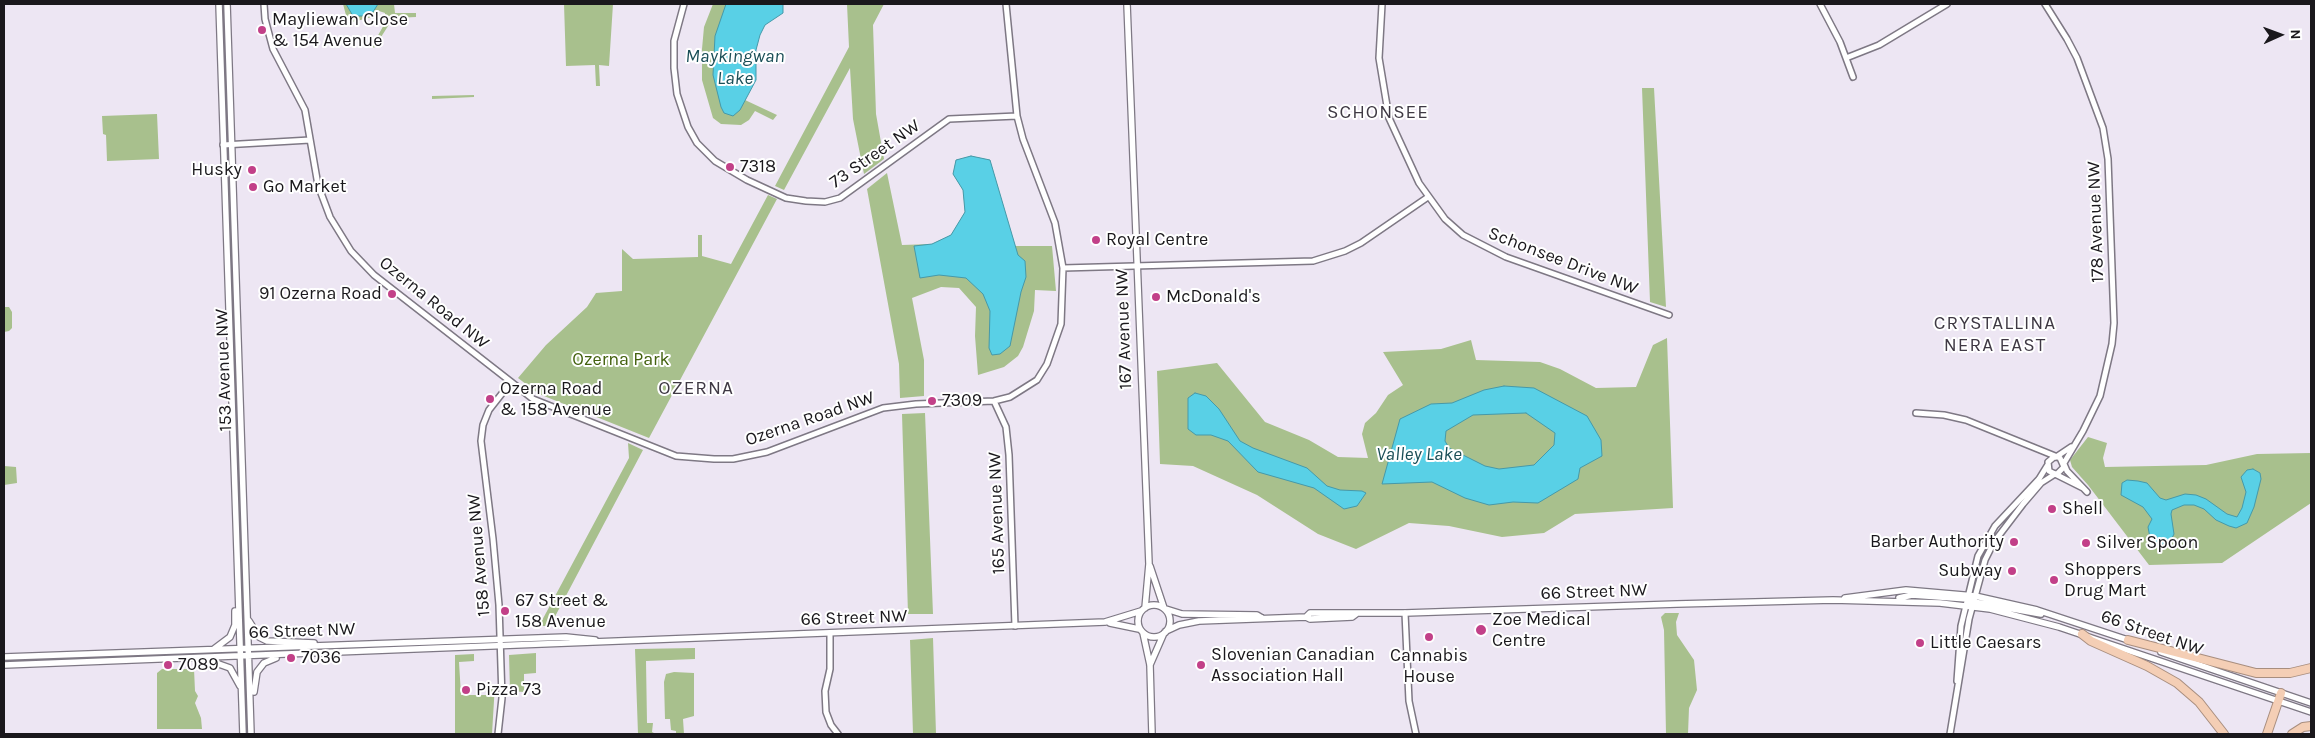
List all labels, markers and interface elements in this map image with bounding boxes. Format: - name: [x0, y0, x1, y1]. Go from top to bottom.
- place label: Mayliewan Close & 154 Avenue: [272, 9, 408, 52]
- north arrow: [2255, 10, 2305, 60]
- marker: Mayliewan Close & 154 Avenue: [256, 24, 268, 36]
- text: N: [2287, 29, 2304, 40]
- water label: Maykingwan Lake: [685, 46, 785, 90]
- district label: SCHONSEE: [1326, 102, 1430, 124]
- street label: 73 Street NW: [826, 115, 924, 193]
- place label: 7318: [740, 156, 776, 178]
- place label: Husky: [191, 159, 242, 181]
- marker: 7318: [724, 161, 736, 173]
- street label: 178 Avenue NW: [2083, 161, 2109, 283]
- marker: Husky: [246, 164, 258, 176]
- place label: Go Market: [263, 176, 347, 198]
- marker: Go Market: [247, 181, 259, 193]
- street label: Schonsee Drive NW: [1485, 222, 1641, 300]
- place label: Royal Centre: [1106, 229, 1208, 251]
- marker: Royal Centre: [1090, 234, 1102, 246]
- street label: Ozerna Road NW: [375, 252, 493, 354]
- street label: 167 Avenue NW: [1111, 268, 1137, 390]
- place label: 91 Ozerna Road: [259, 283, 382, 305]
- place label: McDonald's: [1166, 286, 1261, 308]
- marker: 91 Ozerna Road: [386, 288, 398, 300]
- marker: McDonald's: [1150, 291, 1162, 303]
- street label: 153 Avenue NW: [211, 308, 237, 432]
- district label: CRYSTALLINA NERA EAST: [1932, 313, 2058, 357]
- park label: Ozerna Park: [572, 349, 670, 371]
- place label: Ozerna Road & 158 Avenue: [500, 378, 611, 420]
- district label: OZERNA: [657, 378, 735, 400]
- street label: Ozerna Road NW: [743, 387, 877, 451]
- place label: 7309: [942, 390, 982, 412]
- marker: Ozerna Road & 158 Avenue: [484, 393, 496, 405]
- marker: 7309: [926, 395, 938, 407]
- water label: Valley Lake: [1376, 444, 1462, 466]
- street label: 165 Avenue NW: [984, 451, 1010, 575]
- street label: 158 Avenue NW: [463, 493, 495, 617]
- place label: Shell: [2062, 498, 2103, 520]
- marker: Shell: [2046, 503, 2058, 515]
- place label: Barber Authority: [1870, 531, 2004, 553]
- place label: Silver Spoon: [2096, 532, 2198, 554]
- marker: Barber Authority: [2008, 536, 2020, 548]
- marker: Silver Spoon: [2080, 537, 2092, 549]
- place label: Shoppers Drug Mart: [2064, 559, 2146, 602]
- place label: Subway: [1938, 560, 2002, 582]
- marker: Subway: [2006, 565, 2018, 577]
- marker: Shoppers Drug Mart: [2048, 574, 2060, 586]
- street label: 66 Street NW: [1540, 579, 1648, 605]
- place label: 67 Street & 158 Avenue: [515, 590, 608, 632]
- marker: 67 Street & 158 Avenue: [499, 605, 511, 617]
- street label: 66 Street NW: [800, 605, 908, 631]
- street label: 66 Street NW: [2098, 605, 2206, 661]
- place label: Zoe Medical Centre: [1492, 609, 1591, 652]
- street label: 66 Street NW: [248, 618, 356, 644]
- marker: Zoe Medical Centre: [1474, 623, 1488, 637]
- marker: Cannabis House: [1423, 631, 1435, 643]
- place label: Little Caesars: [1930, 632, 2041, 654]
- marker: Little Caesars: [1914, 637, 1926, 649]
- place label: Slovenian Canadian Association Hall: [1211, 644, 1375, 686]
- place label: Cannabis House: [1390, 645, 1468, 688]
- place label: 7036: [301, 647, 341, 669]
- marker: 7036: [285, 652, 297, 664]
- place label: 7089: [178, 654, 219, 676]
- marker: 7089: [162, 659, 174, 671]
- marker: Slovenian Canadian Association Hall: [1195, 659, 1207, 671]
- place label: Pizza 73: [476, 679, 542, 701]
- marker: Pizza 73: [460, 684, 472, 696]

